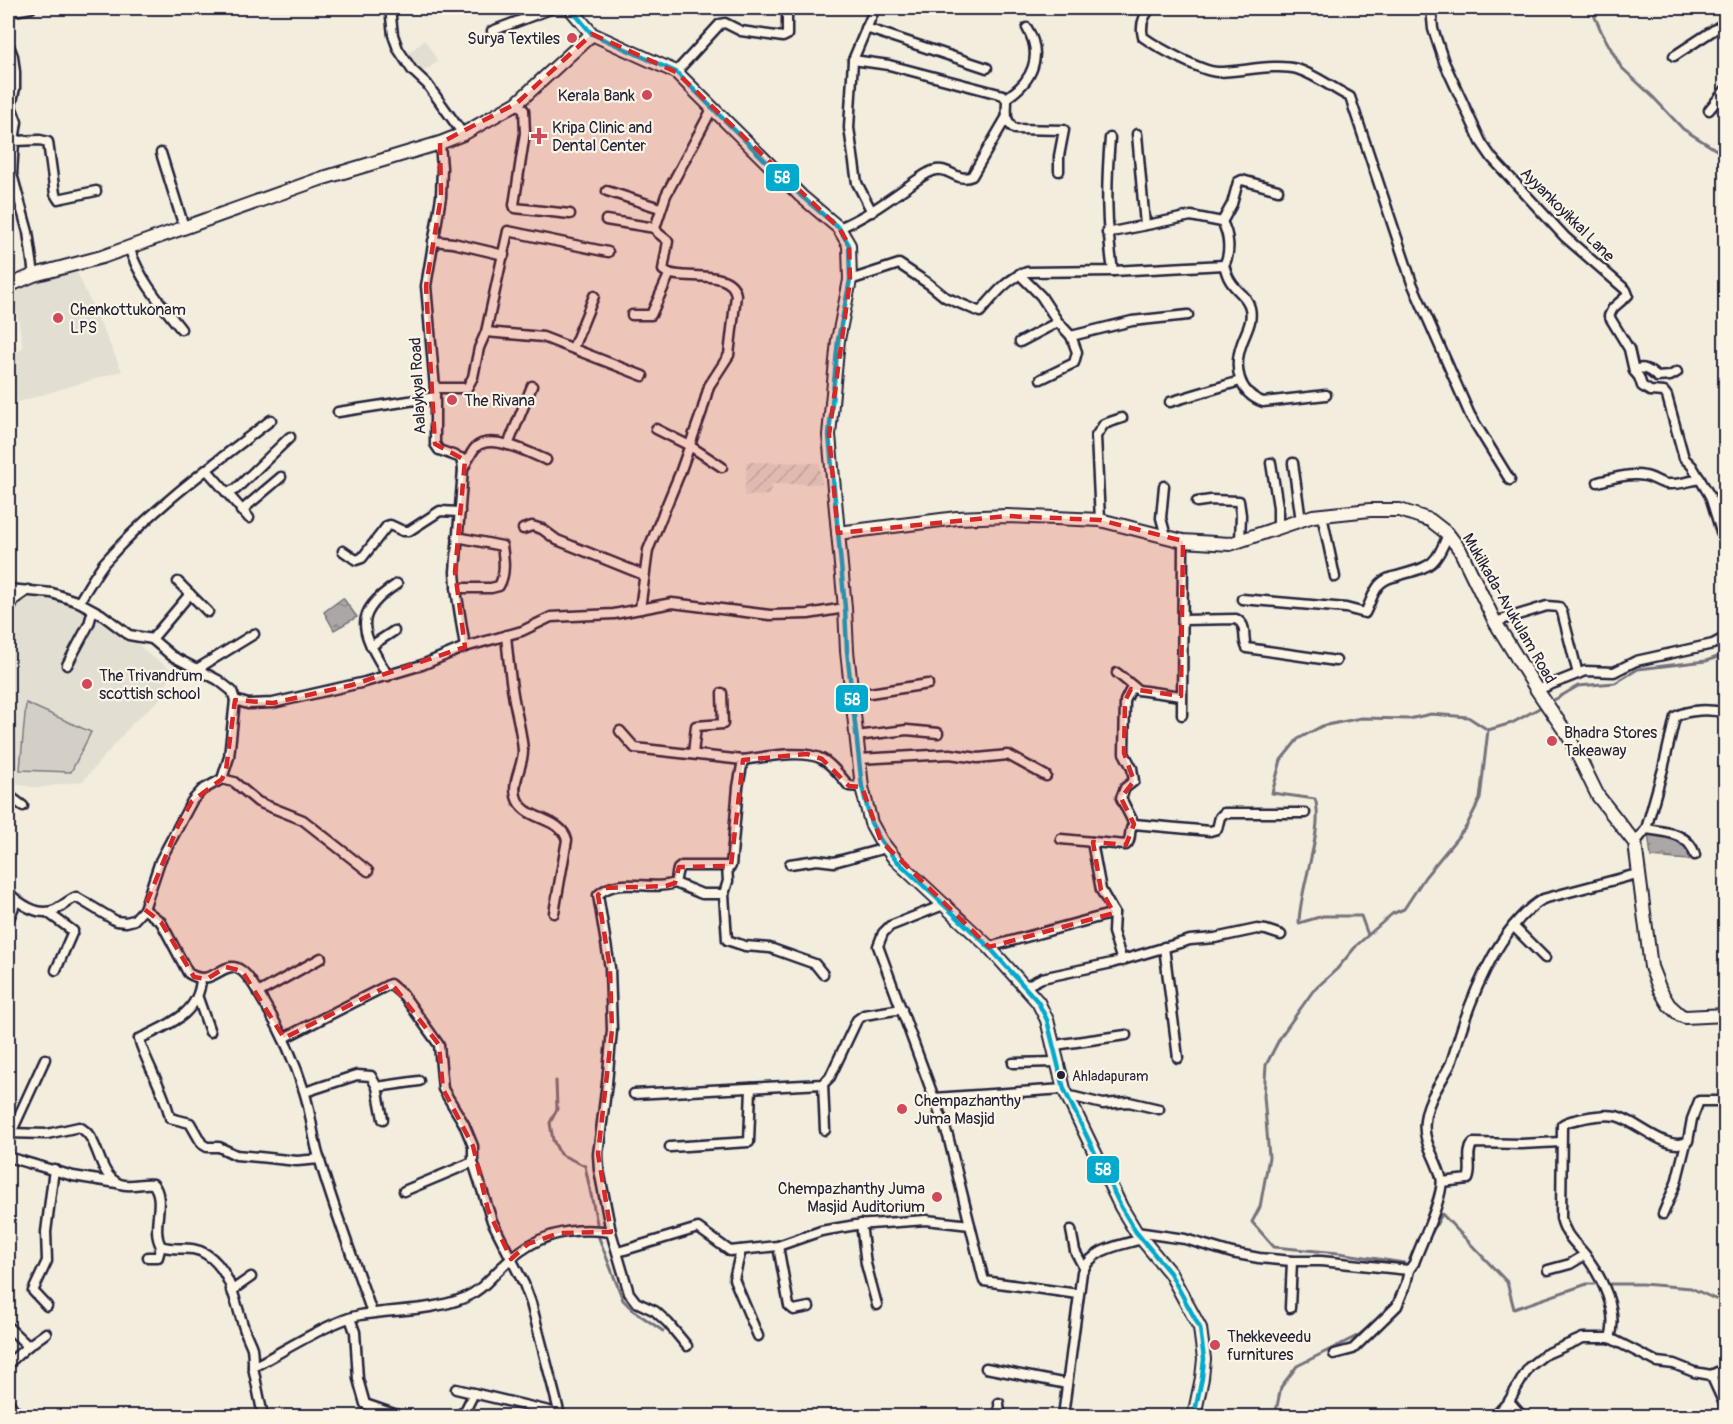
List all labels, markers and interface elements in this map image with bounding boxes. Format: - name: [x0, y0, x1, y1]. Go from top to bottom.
- place label: Surya Textiles: [467, 29, 560, 49]
- marker: Surya Textiles: [565, 31, 579, 45]
- place label: Kerala Bank: [558, 86, 635, 106]
- marker: Kerala Bank: [640, 88, 654, 102]
- place label: Kripa Clinic and Dental Center: [552, 118, 652, 156]
- marker: Kripa Clinic and Dental Center: [530, 127, 548, 145]
- line badge: 58: [765, 163, 800, 192]
- street label: Ayyankoyikkal Lane: [1516, 163, 1619, 266]
- text: 58: [774, 168, 790, 188]
- place label: Chenkottukonam LPS: [70, 300, 186, 338]
- marker: Chenkottukonam LPS: [51, 311, 65, 325]
- street label: Aalaykyal Road: [405, 337, 431, 435]
- place label: The Rivana: [464, 391, 535, 411]
- marker: The Rivana: [445, 393, 459, 407]
- street label: Mukilkada-Avukulam Road: [1458, 530, 1560, 687]
- place label: The Trivandrum scottish school: [99, 666, 203, 704]
- marker: The Trivandrum scottish school: [80, 677, 94, 691]
- line badge: 58: [835, 684, 869, 713]
- text: 58: [844, 690, 860, 710]
- place label: Bhadra Stores Takeaway: [1564, 723, 1657, 761]
- marker: Bhadra Stores Takeaway: [1545, 734, 1559, 748]
- place label: Ahladapuram: [1072, 1068, 1148, 1085]
- marker: Ahladapuram: [1055, 1069, 1067, 1081]
- place label: Chempazhanthy Juma Masjid: [914, 1091, 1021, 1129]
- marker: Chempazhanthy Juma Masjid: [895, 1102, 909, 1116]
- line badge: 58: [1086, 1155, 1120, 1184]
- text: 58: [1095, 1160, 1111, 1180]
- place label: Chempazhanthy Juma Masjid Auditorium: [778, 1179, 925, 1217]
- marker: Chempazhanthy Juma Masjid Auditorium: [930, 1190, 944, 1204]
- place label: Thekkeveedu furnitures: [1227, 1327, 1311, 1365]
- marker: Thekkeveedu furnitures: [1208, 1338, 1222, 1352]

